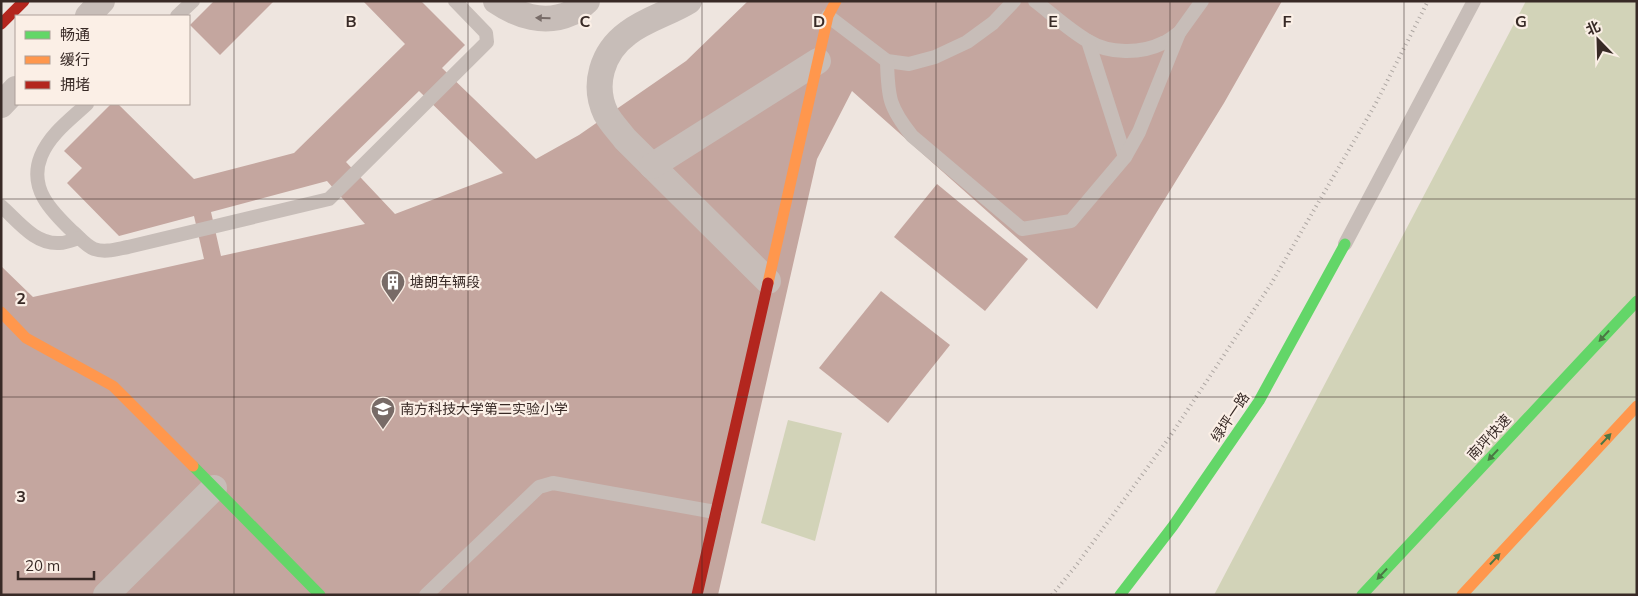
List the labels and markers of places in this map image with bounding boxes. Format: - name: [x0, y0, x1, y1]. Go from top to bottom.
- building icon: 塘朗车辆段: [380, 269, 406, 303]
- place label: 塘朗车辆段: [410, 273, 480, 291]
- school or university icon: 南方科技大学第二实验小学: [370, 396, 396, 430]
- place label: 南方科技大学第二实验小学: [400, 400, 568, 418]

